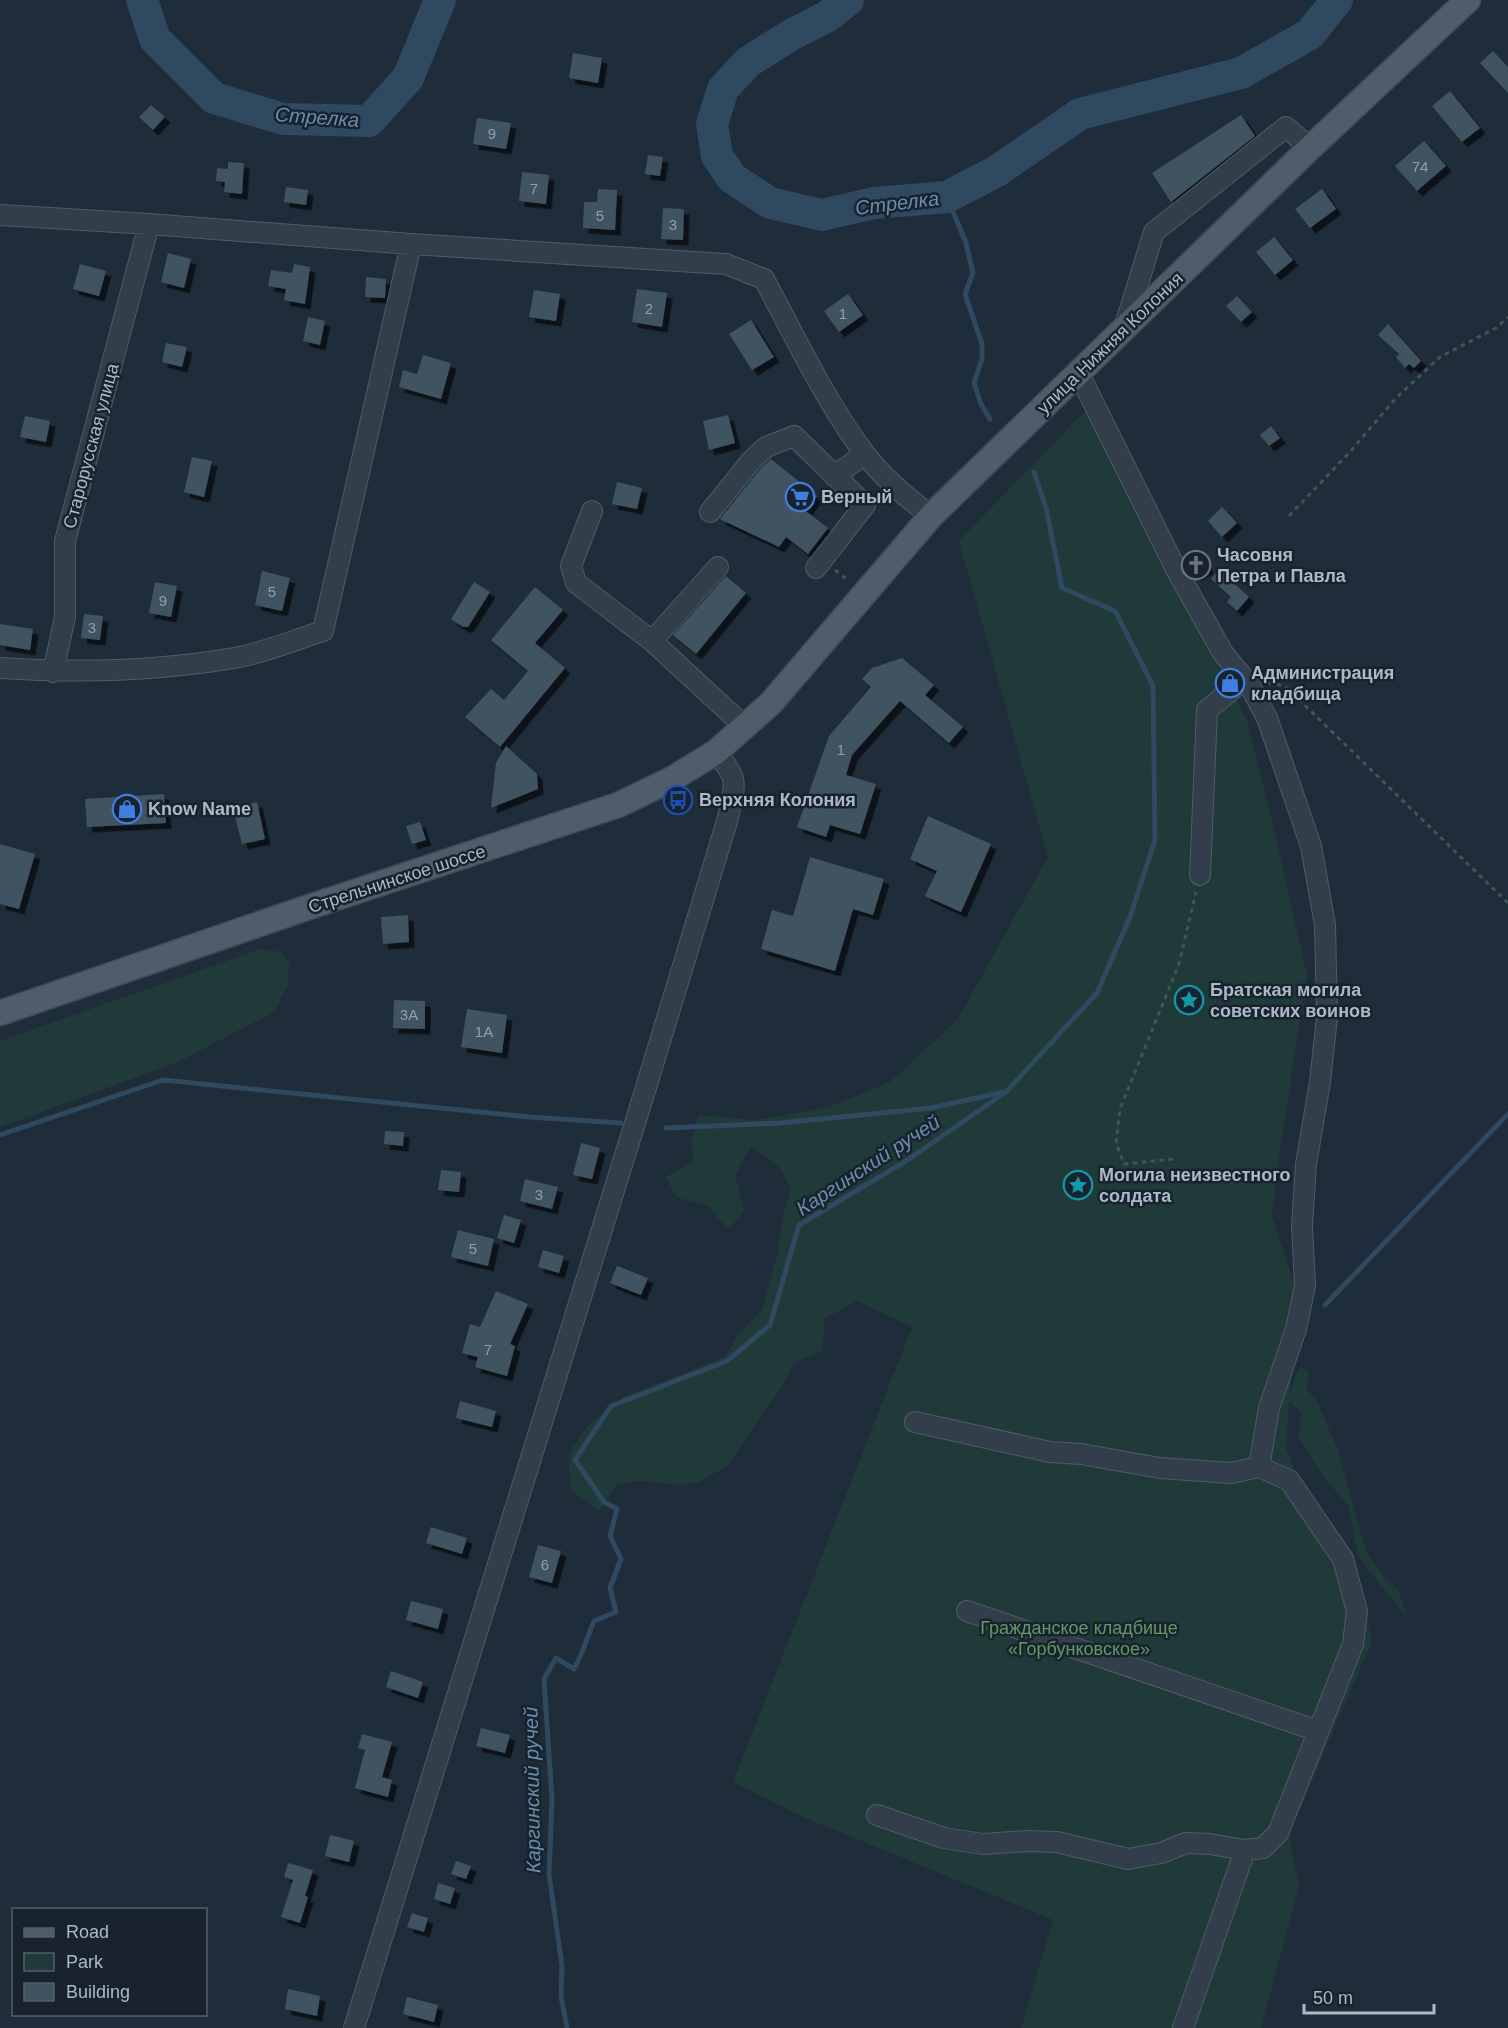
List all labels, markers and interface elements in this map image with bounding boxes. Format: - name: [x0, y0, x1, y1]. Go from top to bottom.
- water label: Стрелка: [274, 103, 360, 131]
- house number: 9: [488, 125, 496, 142]
- house number: 74: [1412, 158, 1428, 175]
- house number: 7: [530, 180, 538, 197]
- water label: Стрелка: [854, 187, 940, 219]
- house number: 5: [596, 207, 604, 224]
- house number: 3: [669, 216, 677, 233]
- street label: улица Нижняя Колония: [1033, 268, 1187, 418]
- house number: 2: [645, 300, 653, 317]
- house number: 1: [839, 305, 847, 322]
- street label: Старорусская улица: [59, 360, 123, 531]
- supermarket icon: Верный: [784, 481, 816, 513]
- place label: Верный: [821, 487, 892, 507]
- place label: Часовня Петра и Павла: [1217, 545, 1347, 586]
- church icon: Часовня Петра и Павла: [1180, 549, 1212, 581]
- house number: 5: [268, 583, 276, 600]
- house number: 9: [159, 592, 167, 609]
- house number: 3: [88, 619, 96, 636]
- place label: Администрация кладбища: [1251, 663, 1394, 704]
- shop icon: Администрация кладбища: [1214, 667, 1246, 699]
- house number: 1: [837, 741, 845, 758]
- bus stop icon: Верхняя Колония: [662, 784, 694, 816]
- place label: Верхняя Колония: [699, 790, 856, 810]
- shop icon: Know Name: [111, 793, 143, 825]
- place label: Know Name: [148, 799, 251, 819]
- street label: Стрельнинское шоссе: [306, 841, 488, 917]
- place label: Братская могила советских воинов: [1210, 980, 1371, 1021]
- place icon: Братская могила советских воинов: [1173, 984, 1205, 1016]
- house number: 3А: [400, 1006, 418, 1023]
- house number: 1А: [475, 1023, 493, 1040]
- water label: Каргинский ручей: [792, 1110, 944, 1220]
- place label: Могила неизвестного солдата: [1099, 1165, 1290, 1206]
- place icon: Могила неизвестного солдата: [1062, 1169, 1094, 1201]
- house number: 3: [535, 1186, 543, 1203]
- house number: 5: [469, 1240, 477, 1257]
- house number: 7: [484, 1341, 492, 1358]
- house number: 6: [541, 1556, 549, 1573]
- park label: Гражданское кладбище «Горбунковское»: [980, 1618, 1178, 1659]
- water label: Каргинский ручей: [520, 1707, 544, 1873]
- legend: [12, 1908, 207, 2016]
- text: Road: [66, 1922, 109, 1942]
- text: Park: [66, 1952, 104, 1972]
- scale bar: [1304, 1977, 1434, 2015]
- text: Building: [66, 1982, 130, 2002]
- text: 50 m: [1313, 1988, 1353, 2008]

